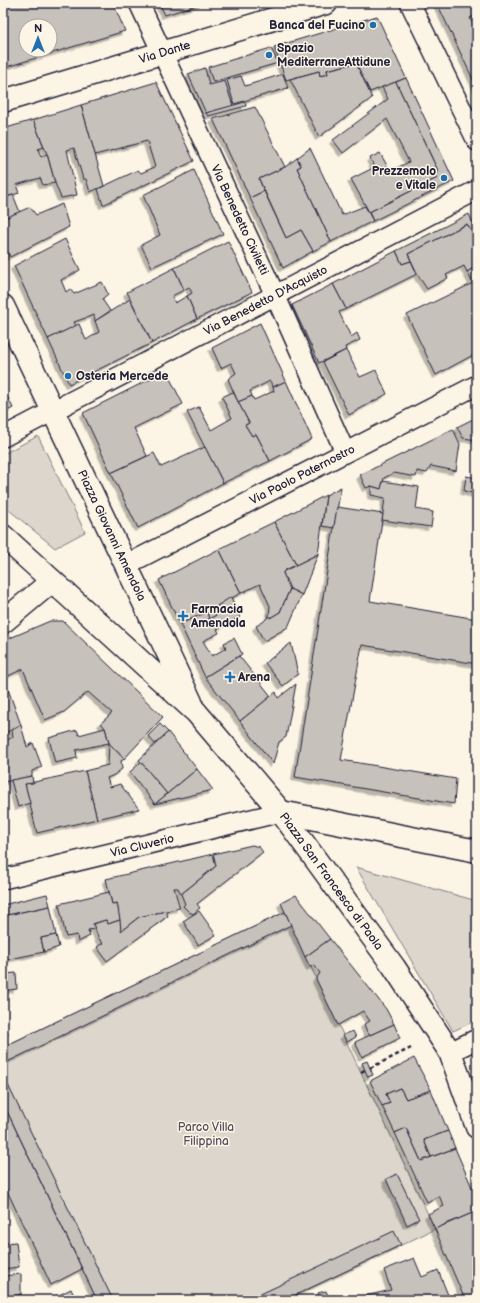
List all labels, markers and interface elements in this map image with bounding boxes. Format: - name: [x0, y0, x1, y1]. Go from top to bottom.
- north arrow: [18, 18, 58, 58]
- place label: Banca del Fucino: [269, 18, 365, 33]
- marker: Banca del Fucino: [368, 20, 378, 30]
- text: N: [34, 22, 42, 35]
- street label: Via Dante: [137, 37, 192, 67]
- place label: Spazio MediterraneAttidune: [277, 41, 391, 70]
- marker: Spazio MediterraneAttidune: [264, 50, 274, 60]
- street label: Via Benedetto Civiletti: [208, 162, 272, 277]
- place label: Prezzemolo e Vitale: [372, 164, 436, 193]
- marker: Prezzemolo e Vitale: [439, 173, 449, 183]
- street label: Via Benedetto D'Acquisto: [201, 262, 330, 339]
- place label: Osteria Mercede: [76, 369, 168, 384]
- marker: Osteria Mercede: [63, 371, 73, 381]
- street label: Via Paolo Paternostro: [247, 441, 358, 508]
- street label: Piazza Giovanni Amendola: [74, 467, 150, 604]
- place label: Farmacia Amendola: [190, 602, 246, 631]
- marker: Farmacia Amendola: [178, 611, 188, 621]
- place label: Arena: [237, 670, 270, 685]
- marker: Arena: [225, 672, 235, 682]
- street label: Piazza San Francesco di Paola: [276, 810, 387, 953]
- street label: Via Cluverio: [109, 831, 176, 860]
- park label: Parco Villa Filippina: [178, 1120, 234, 1149]

